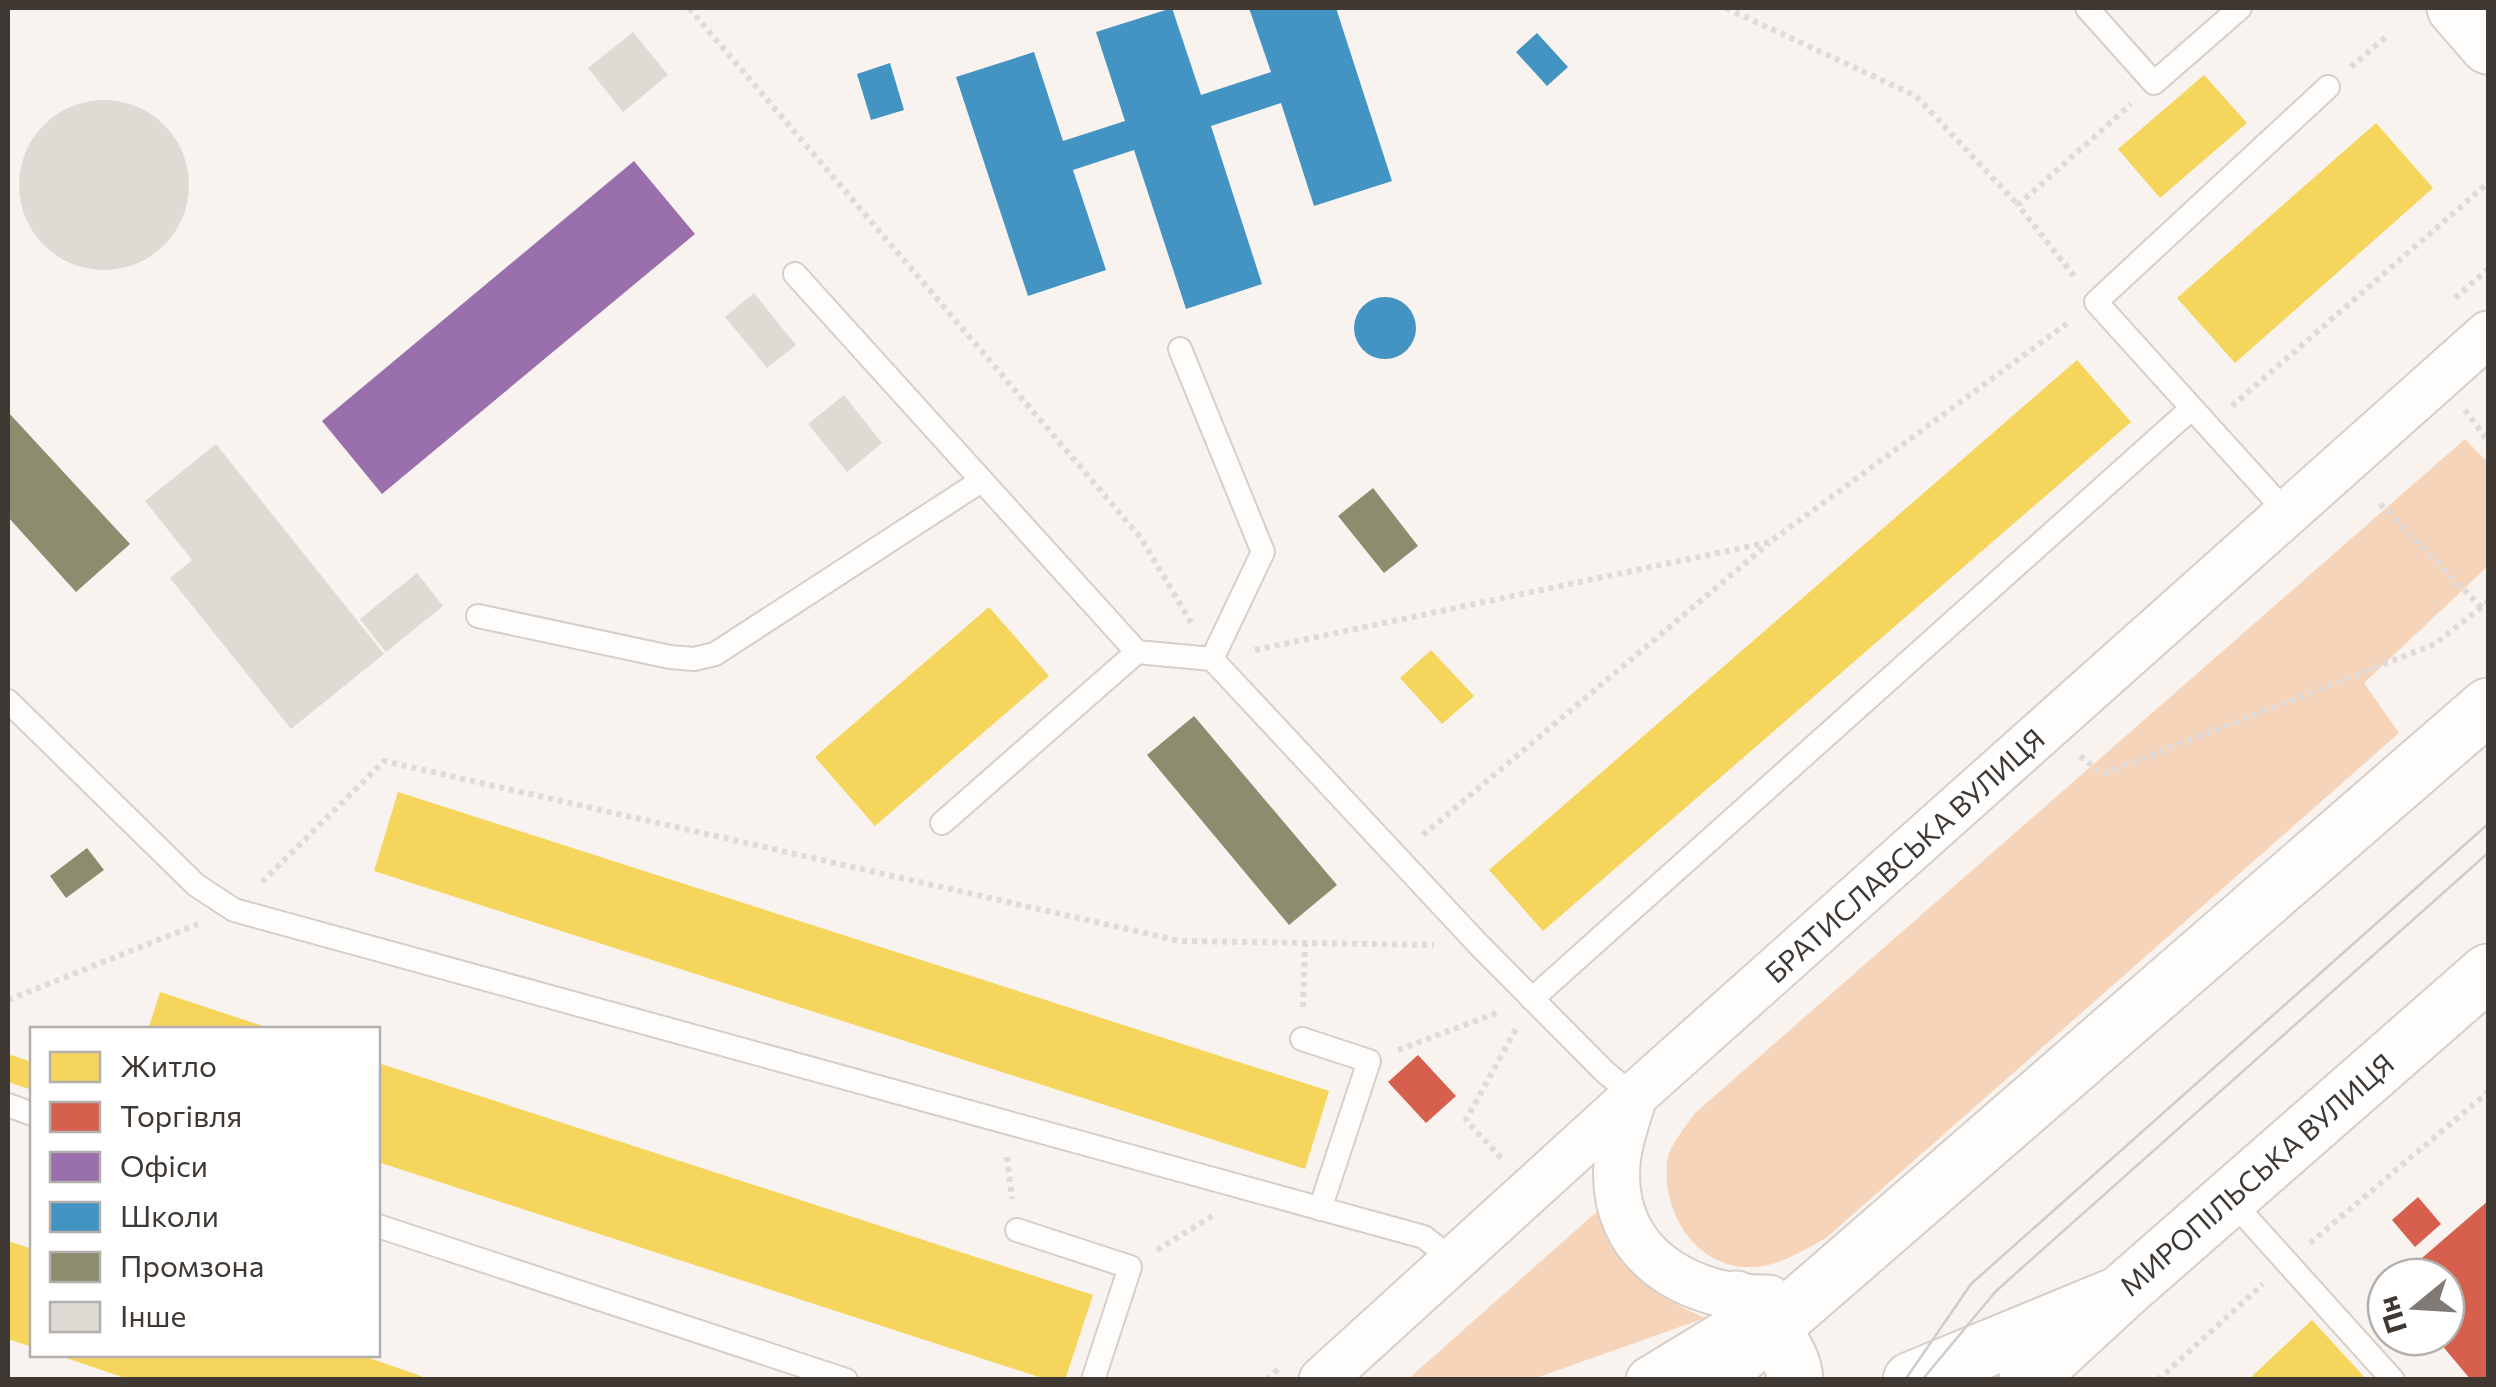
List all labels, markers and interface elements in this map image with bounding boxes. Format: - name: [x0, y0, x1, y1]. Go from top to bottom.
- street label: БРАТИСЛАВСЬКА ВУЛИЦЯ: [1758, 721, 2051, 990]
- legend: [30, 1027, 380, 1357]
- text: Житло: [120, 1046, 217, 1083]
- street label: МИРОПІЛЬСЬКА ВУЛИЦЯ: [2112, 1046, 2400, 1303]
- text: Торгівля: [120, 1096, 242, 1133]
- text: Офіси: [120, 1146, 208, 1183]
- text: Школи: [120, 1196, 219, 1233]
- text: Промзона: [120, 1246, 264, 1283]
- north arrow: [2366, 1257, 2466, 1357]
- text: Пн: [2369, 1292, 2413, 1338]
- text: Інше: [120, 1296, 186, 1333]

